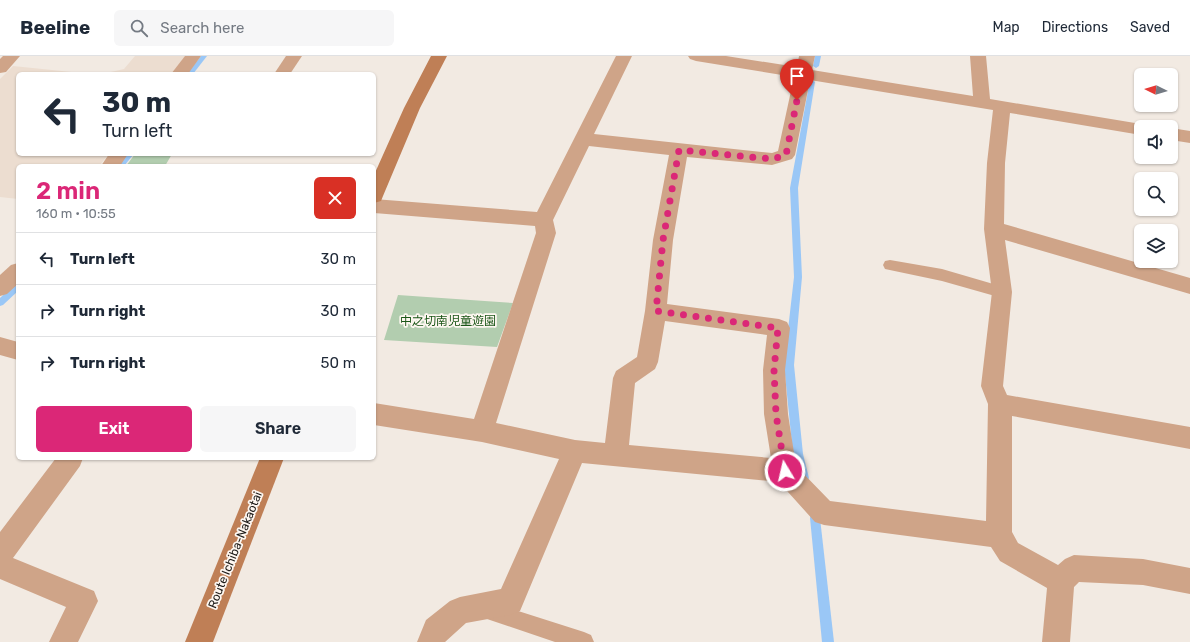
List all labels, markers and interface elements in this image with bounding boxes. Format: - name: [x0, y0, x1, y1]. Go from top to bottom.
- search box: [114, 10, 394, 46]
- text: Beeline: [20, 16, 90, 39]
- icon: search: [128, 17, 150, 39]
- text: Search here: [160, 19, 244, 37]
- text: Map: [993, 19, 1020, 36]
- text: Directions: [1042, 19, 1108, 36]
- text: Saved: [1130, 19, 1170, 36]
- pin: [780, 59, 814, 100]
- icon: arrive: [786, 65, 808, 87]
- north arrow: [1134, 68, 1178, 112]
- map controls: [1134, 68, 1178, 268]
- text: 30 m: [102, 86, 171, 119]
- icon: left: [36, 88, 88, 140]
- text: Turn left: [102, 120, 172, 142]
- button: sound: [1134, 120, 1178, 164]
- button: search: [1134, 172, 1178, 216]
- text: 2 min: [36, 177, 100, 205]
- button: close: [314, 177, 356, 219]
- text: 160 m · 10:55: [36, 206, 116, 221]
- button: layers: [1134, 224, 1178, 268]
- icon: left: [36, 248, 58, 270]
- text: Turn left: [70, 250, 135, 268]
- text: 30 m: [320, 250, 356, 268]
- icon: right: [36, 300, 58, 322]
- text: Turn right: [70, 302, 145, 320]
- text: 30 m: [320, 302, 356, 320]
- park label: 中之切南児童遊園: [400, 314, 496, 328]
- icon: right: [36, 352, 58, 374]
- text: Turn right: [70, 354, 145, 372]
- text: 50 m: [321, 354, 356, 372]
- button: Exit: [36, 406, 192, 452]
- button: Share: [200, 406, 356, 452]
- position arrow: [764, 450, 806, 492]
- street label: Route Ichiba-Nakaotai: [205, 490, 265, 610]

